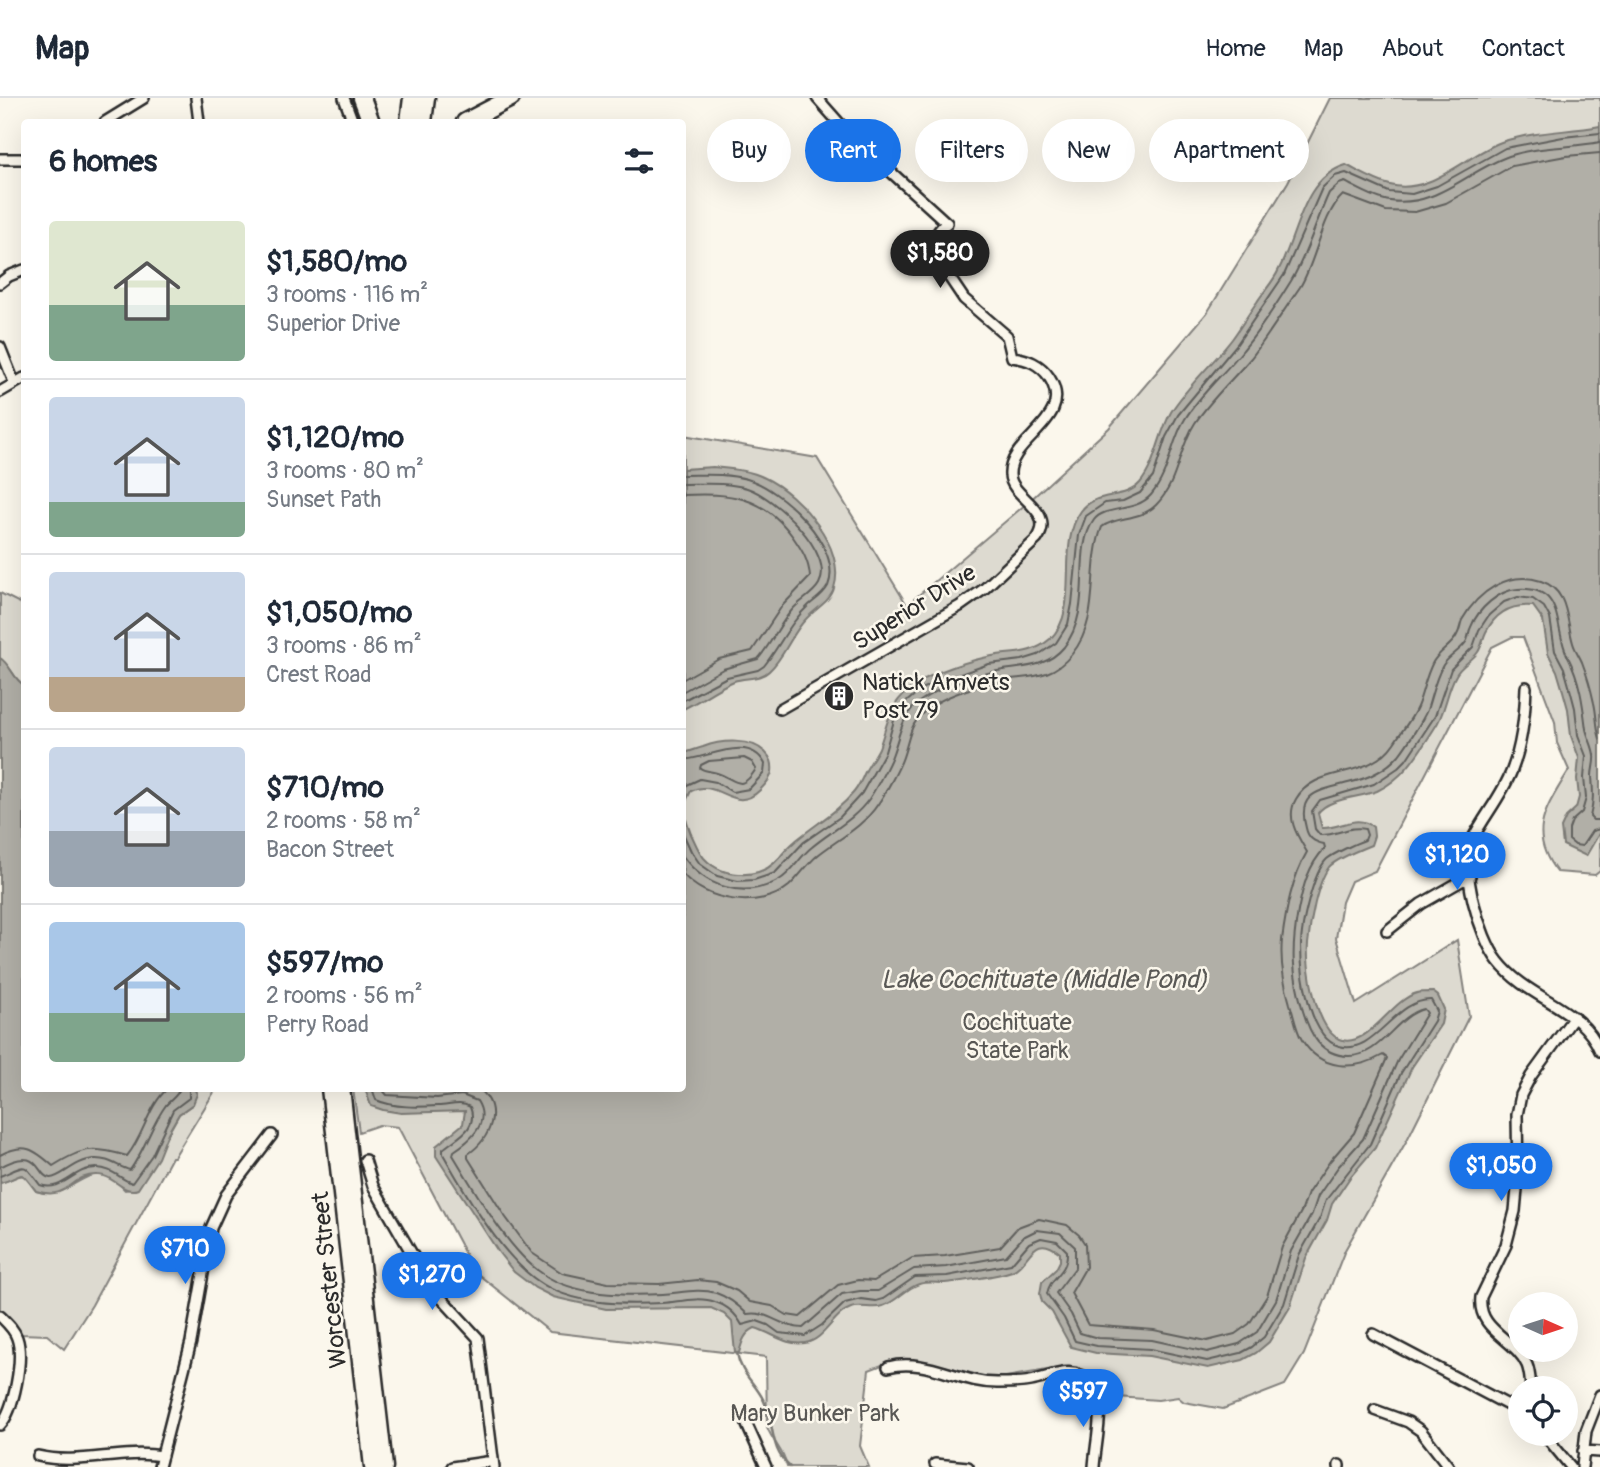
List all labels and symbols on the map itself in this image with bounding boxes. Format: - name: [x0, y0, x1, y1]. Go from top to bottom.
- pin: $1,580: [883, 230, 997, 290]
- street label: Superior Drive: [847, 558, 981, 657]
- place label: Natick Amvets Post 79: [862, 668, 1010, 725]
- building icon: Natick Amvets Post 79: [822, 679, 856, 713]
- pin: $1,120: [1400, 832, 1514, 892]
- water label: Lake Cochituate (Middle Pond): [881, 964, 1208, 996]
- park label: Cochituate State Park: [962, 1008, 1072, 1065]
- pin: $1,050: [1444, 1144, 1558, 1203]
- street label: Worcester Street: [306, 1190, 353, 1370]
- pin: $710: [144, 1226, 226, 1286]
- pin: $1,270: [375, 1252, 489, 1312]
- north arrow: [1508, 1292, 1578, 1362]
- pin: $597: [1042, 1370, 1124, 1429]
- park label: Mary Bunker Park: [730, 1399, 900, 1428]

